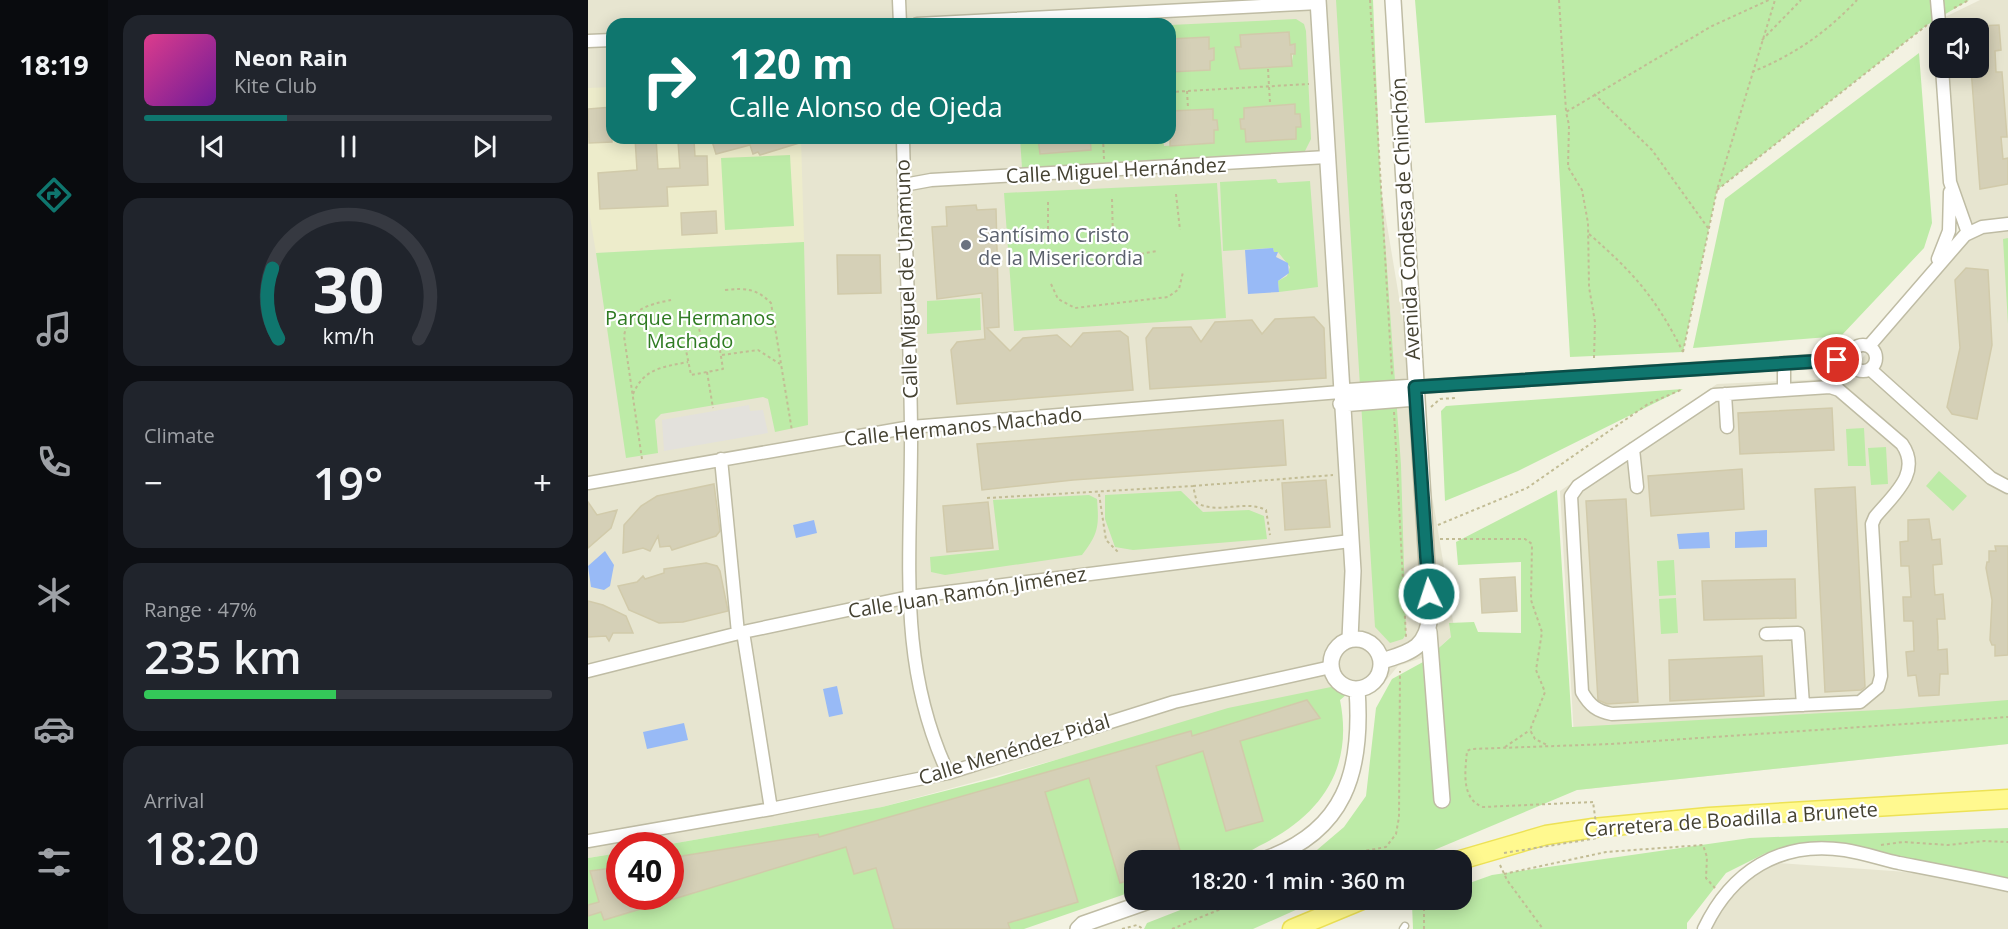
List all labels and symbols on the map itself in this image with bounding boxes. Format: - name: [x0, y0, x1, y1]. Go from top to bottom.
- street label: Avenida Condesa de Chinchón: [1384, 77, 1426, 361]
- street label: Calle Miguel Hernández: [1005, 151, 1227, 189]
- street label: Calle Miguel de Unamuno: [888, 159, 924, 399]
- place label: Santísimo Cristo de la Misericordia: [978, 221, 1143, 271]
- marker: Santísimo Cristo de la Misericordia: [959, 238, 973, 252]
- park label: Parque Hermanos Machado: [605, 304, 775, 354]
- pin: [1811, 334, 1862, 385]
- street label: Calle Hermanos Machado: [843, 400, 1083, 452]
- street label: Calle Juan Ramón Jiménez: [846, 560, 1088, 624]
- position arrow: [1397, 562, 1461, 626]
- street label: Calle Menéndez Pidal: [915, 707, 1113, 791]
- street label: Carretera de Boadilla a Brunete: [1583, 795, 1879, 843]
- speed limit sign: 40: [606, 832, 684, 910]

